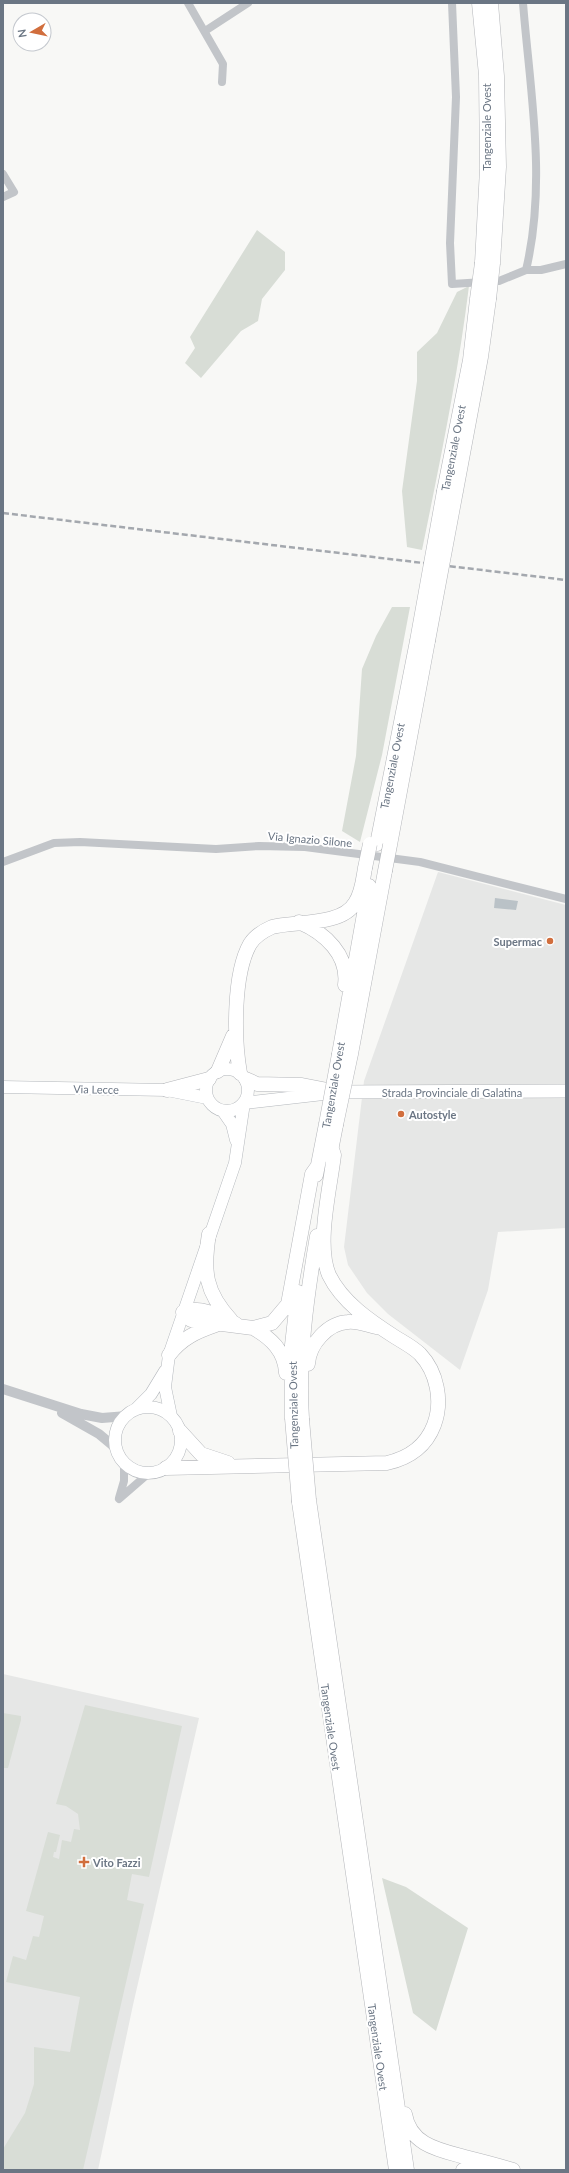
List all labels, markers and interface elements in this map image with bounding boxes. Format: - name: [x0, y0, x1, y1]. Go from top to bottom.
- north arrow: [12, 12, 52, 52]
- text: N: [15, 28, 29, 39]
- street label: Tangenziale Ovest: [480, 83, 493, 171]
- street label: Tangenziale Ovest: [438, 404, 468, 492]
- street label: Tangenziale Ovest: [377, 722, 407, 810]
- street label: Via Ignazio Silone: [267, 829, 353, 849]
- place label: Supermac: [494, 935, 543, 948]
- marker: Supermac: [545, 936, 555, 946]
- street label: Tangenziale Ovest: [319, 1041, 347, 1129]
- street label: Via Lecce: [73, 1082, 119, 1096]
- street label: Strada Provinciale di Galatina: [382, 1086, 522, 1099]
- place label: Autostyle: [408, 1108, 457, 1121]
- marker: Autostyle: [396, 1109, 406, 1119]
- street label: Tangenziale Ovest: [286, 1361, 300, 1449]
- street label: Tangenziale Ovest: [318, 1683, 344, 1771]
- marker: Vito Fazzi: [78, 1856, 90, 1868]
- place label: Vito Fazzi: [92, 1856, 141, 1869]
- street label: Tangenziale Ovest: [365, 2003, 391, 2091]

